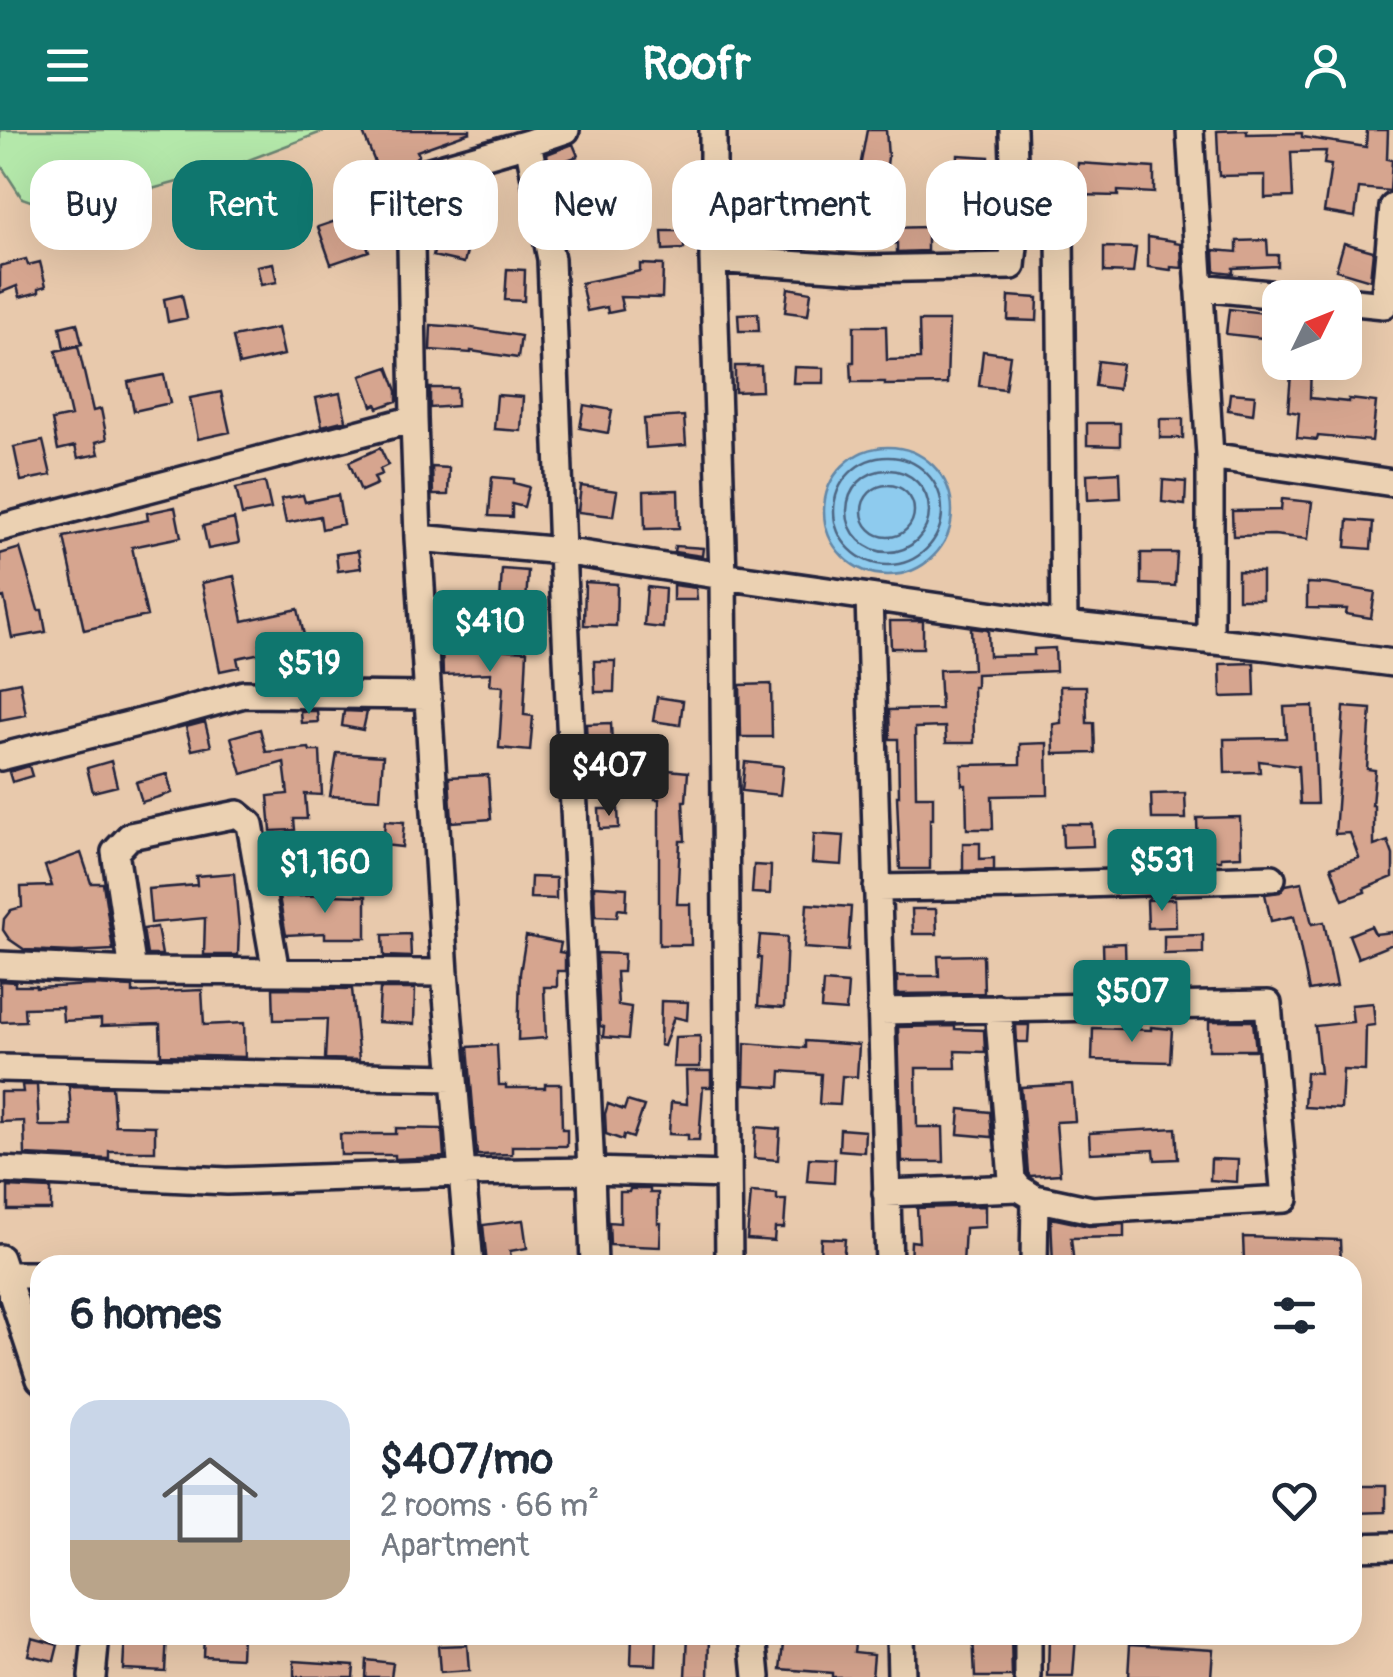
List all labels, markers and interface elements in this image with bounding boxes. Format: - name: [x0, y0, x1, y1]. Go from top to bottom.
- text: Roofr: [642, 37, 751, 93]
- icon: menu: [40, 38, 95, 93]
- icon: person: [1298, 38, 1353, 93]
- chip: Buy: [30, 160, 152, 250]
- chip: Rent: [172, 160, 313, 250]
- chip: Filters: [333, 160, 498, 250]
- chip: New: [518, 160, 652, 250]
- chip: Apartment: [672, 160, 906, 250]
- chip: House: [926, 160, 1087, 250]
- north arrow: [1262, 280, 1362, 380]
- map controls: [1262, 280, 1362, 380]
- pin: $410: [431, 590, 549, 675]
- text: $410: [455, 602, 525, 642]
- pin: $519: [250, 632, 368, 717]
- text: $519: [277, 644, 341, 684]
- pin: $407: [550, 734, 668, 819]
- text: $407: [572, 746, 646, 786]
- pin: $531: [1103, 829, 1221, 914]
- pin: $1,160: [244, 831, 406, 916]
- text: $531: [1129, 841, 1195, 881]
- text: $1,160: [280, 843, 370, 883]
- pin: $507: [1073, 960, 1191, 1045]
- text: $507: [1095, 972, 1169, 1012]
- icon: filters: [1267, 1288, 1322, 1343]
- text: 6 homes: [70, 1289, 221, 1341]
- text: $407/mo: [380, 1434, 553, 1486]
- icon: home: [150, 1440, 270, 1560]
- icon: heart: [1267, 1473, 1322, 1528]
- text: 2 rooms · 66 m²: [380, 1486, 599, 1526]
- text: Apartment: [380, 1526, 529, 1566]

